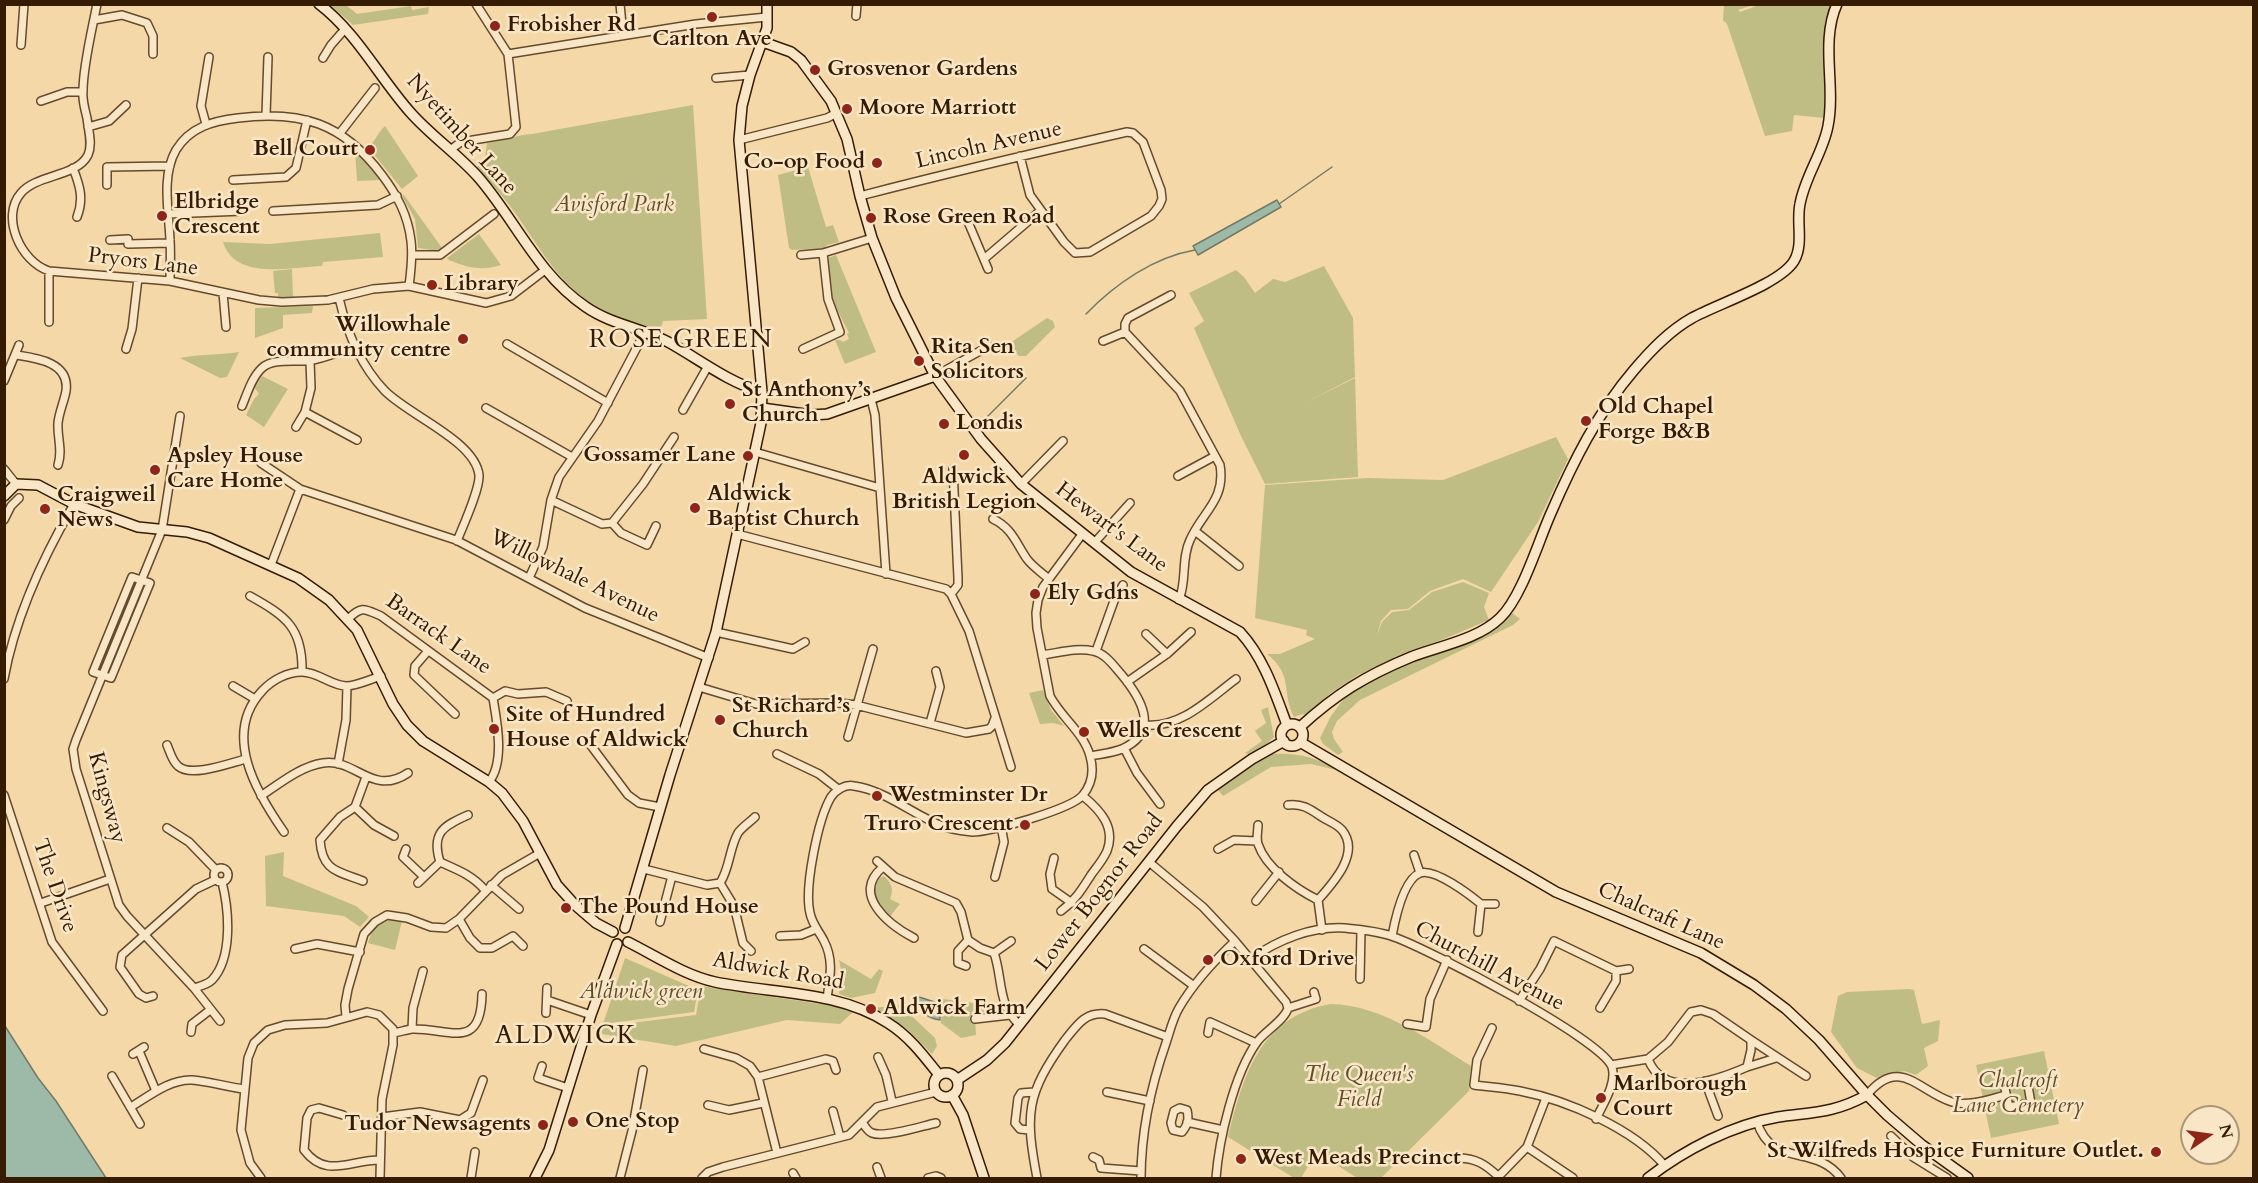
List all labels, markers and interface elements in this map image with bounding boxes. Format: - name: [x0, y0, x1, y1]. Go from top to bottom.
- marker: Carlton Ave: [705, 10, 719, 24]
- place label: Frobisher Rd: [507, 13, 636, 39]
- marker: Frobisher Rd: [488, 19, 502, 33]
- place label: Carlton Ave: [652, 27, 772, 53]
- place label: Grosvenor Gardens: [827, 57, 1018, 83]
- marker: Grosvenor Gardens: [808, 63, 822, 77]
- street label: Nyetimber Lane: [400, 69, 522, 201]
- place label: Moore Marriott: [859, 96, 1016, 122]
- marker: Moore Marriott: [840, 102, 854, 116]
- street label: Lincoln Avenue: [913, 116, 1065, 176]
- place label: Bell Court: [253, 137, 358, 163]
- marker: Bell Court: [363, 143, 377, 157]
- place label: Co-op Food: [743, 150, 865, 176]
- marker: Co-op Food: [870, 156, 884, 170]
- place label: Elbridge Crescent: [174, 190, 260, 242]
- park label: Avisford Park: [554, 193, 674, 219]
- place label: Rose Green Road: [883, 205, 1055, 231]
- marker: Elbridge Crescent: [155, 209, 169, 223]
- marker: Rose Green Road: [864, 211, 878, 225]
- street label: Pryors Lane: [86, 243, 200, 283]
- place label: Library: [444, 272, 519, 298]
- marker: Library: [425, 278, 439, 292]
- place label: Willowhale community centre: [266, 313, 451, 364]
- district label: ROSE GREEN: [589, 325, 773, 357]
- marker: Willowhale community centre: [456, 332, 470, 346]
- place label: Rita Sen Solicitors: [931, 335, 1024, 386]
- marker: Rita Sen Solicitors: [912, 354, 926, 368]
- place label: St Anthony’s Church: [742, 378, 871, 430]
- place label: Old Chapel Forge B&B: [1598, 395, 1713, 446]
- marker: St Anthony’s Church: [723, 397, 737, 411]
- place label: Londis: [956, 411, 1023, 437]
- marker: Old Chapel Forge B&B: [1579, 414, 1593, 428]
- marker: Londis: [937, 417, 951, 431]
- place label: Gossamer Lane: [583, 443, 736, 469]
- place label: Apsley House Care Home: [167, 444, 303, 496]
- marker: Aldwick British Legion: [957, 448, 971, 462]
- marker: Gossamer Lane: [741, 449, 755, 463]
- marker: Apsley House Care Home: [148, 463, 162, 477]
- place label: Aldwick British Legion: [892, 465, 1036, 516]
- street label: Hewart's Lane: [1050, 477, 1172, 579]
- place label: Aldwick Baptist Church: [707, 482, 859, 534]
- place label: Craigweil News: [57, 483, 156, 534]
- marker: Aldwick Baptist Church: [688, 501, 702, 515]
- marker: Craigweil News: [38, 502, 52, 516]
- street label: Willowhale Avenue: [485, 524, 663, 630]
- place label: Ely Gdns: [1047, 581, 1139, 607]
- marker: Ely Gdns: [1028, 587, 1042, 601]
- street label: Barrack Lane: [380, 589, 496, 681]
- place label: St Richard’s Church: [732, 694, 850, 746]
- place label: Site of Hundred House of Aldwick: [506, 703, 687, 754]
- marker: St Richard’s Church: [713, 713, 727, 727]
- place label: Wells Crescent: [1096, 719, 1242, 745]
- marker: Site of Hundred House of Aldwick: [487, 722, 501, 736]
- marker: Wells Crescent: [1077, 725, 1091, 739]
- street label: Kingsway: [81, 749, 131, 847]
- place label: Westminster Dr: [889, 783, 1048, 809]
- marker: Westminster Dr: [870, 789, 884, 803]
- street label: Lower Bognor Road: [1030, 809, 1170, 977]
- place label: Truro Crescent: [864, 812, 1013, 838]
- marker: Truro Crescent: [1018, 818, 1032, 832]
- street label: The Drive: [26, 836, 82, 936]
- street label: Chalcraft Lane: [1593, 877, 1729, 957]
- place label: The Pound House: [578, 895, 759, 921]
- marker: The Pound House: [559, 901, 573, 915]
- street label: Churchill Avenue: [1410, 916, 1568, 1018]
- street label: Aldwick Road: [710, 947, 846, 997]
- place label: Oxford Drive: [1220, 947, 1355, 973]
- marker: Oxford Drive: [1201, 953, 1215, 967]
- park label: Aldwick green: [579, 980, 703, 1006]
- place label: Aldwick Farm: [883, 996, 1026, 1022]
- marker: Aldwick Farm: [864, 1002, 878, 1016]
- district label: ALDWICK: [495, 1021, 637, 1053]
- park label: The Queen's Field: [1304, 1063, 1414, 1114]
- park label: Chalcroft Lane Cemetery: [1952, 1069, 2084, 1120]
- place label: Marlborough Court: [1613, 1072, 1747, 1124]
- marker: Marlborough Court: [1594, 1091, 1608, 1105]
- north arrow: [2180, 1105, 2240, 1165]
- place label: One Stop: [585, 1109, 680, 1135]
- place label: Tudor Newsagents: [344, 1112, 531, 1138]
- marker: One Stop: [566, 1115, 580, 1129]
- marker: Tudor Newsagents: [536, 1118, 550, 1132]
- text: N: [2213, 1122, 2238, 1141]
- place label: St Wilfreds Hospice Furniture Outlet.: [1767, 1139, 2144, 1165]
- marker: St Wilfreds Hospice Furniture Outlet.: [2149, 1145, 2163, 1159]
- place label: West Meads Precinct: [1253, 1146, 1461, 1172]
- marker: West Meads Precinct: [1234, 1152, 1248, 1166]

